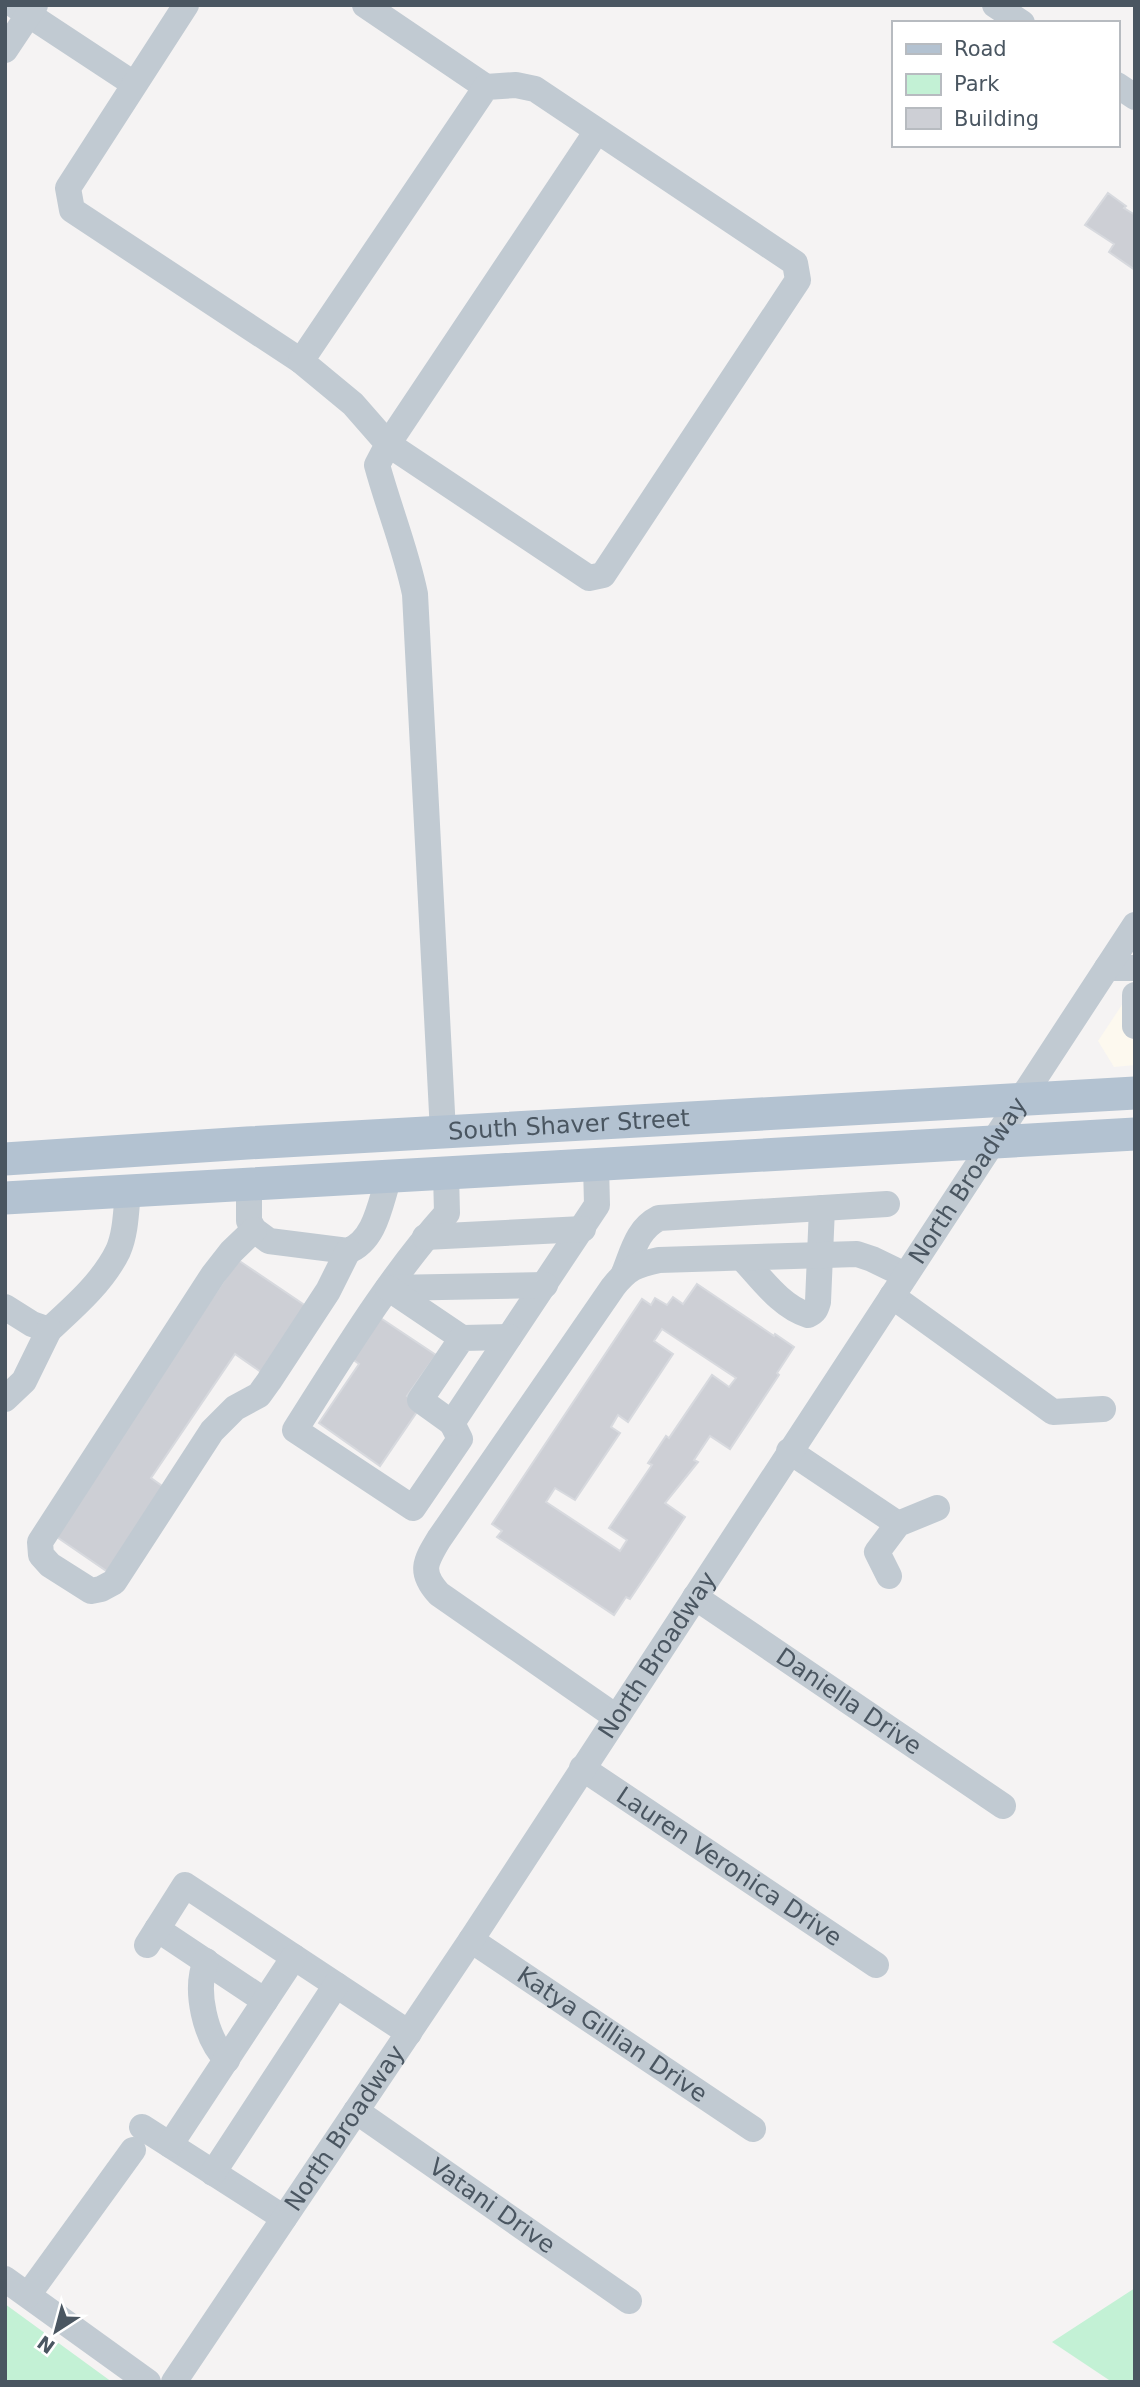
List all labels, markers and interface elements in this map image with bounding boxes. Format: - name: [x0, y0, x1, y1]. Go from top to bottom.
- legend: [892, 21, 1119, 147]
- text: Road: [954, 37, 1007, 61]
- text: Park: [954, 72, 1000, 96]
- text: Building: [954, 107, 1039, 131]
- street label: North Broadway: [903, 1092, 1033, 1269]
- street label: South Shaver Street: [447, 1104, 691, 1146]
- street label: North Broadway: [593, 1566, 722, 1744]
- street label: Daniella Drive: [771, 1642, 927, 1761]
- street label: Lauren Veronica Drive: [611, 1781, 847, 1952]
- street label: Katya Gillian Drive: [512, 1961, 713, 2108]
- street label: North Broadway: [279, 2040, 410, 2216]
- street label: Vatani Drive: [424, 2152, 561, 2259]
- north arrow: [21, 2296, 91, 2366]
- text: N: [33, 2331, 59, 2358]

